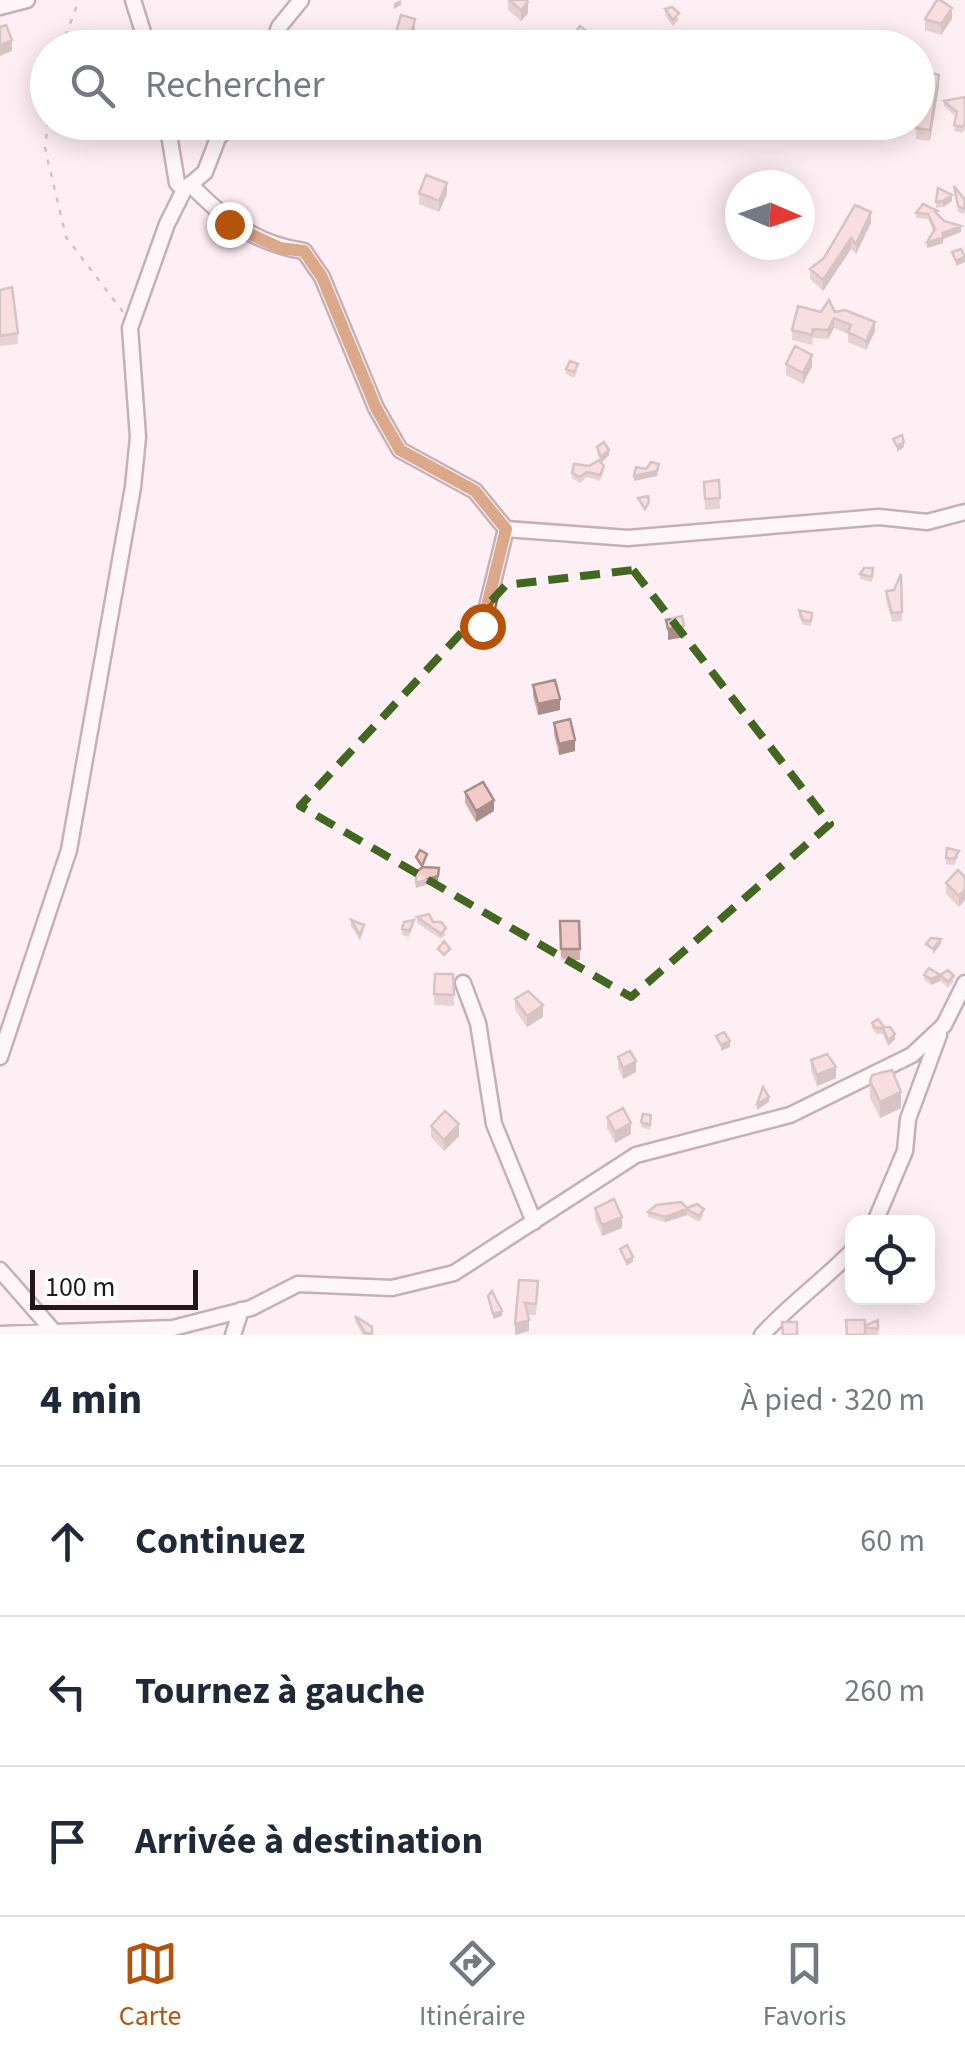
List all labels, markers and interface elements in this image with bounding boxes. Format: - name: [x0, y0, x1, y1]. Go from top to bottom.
- search box: [30, 30, 935, 140]
- icon: search: [65, 58, 120, 113]
- text: Rechercher: [145, 58, 325, 112]
- north arrow: [725, 170, 815, 260]
- route end: [207, 202, 253, 248]
- route start: [460, 604, 506, 650]
- map controls: [845, 1215, 935, 1305]
- button: locate: [845, 1215, 935, 1305]
- scale bar: [30, 1265, 198, 1310]
- text: 100 m: [45, 1267, 116, 1307]
- text: 4 min: [40, 1370, 142, 1430]
- text: À pied · 320 m: [741, 1377, 925, 1423]
- icon: ahead: [40, 1514, 95, 1569]
- text: Continuez: [135, 1514, 305, 1568]
- text: 60 m: [860, 1518, 925, 1564]
- icon: left: [40, 1664, 95, 1719]
- text: Tournez à gauche: [135, 1664, 425, 1718]
- text: 260 m: [844, 1668, 925, 1714]
- icon: arrive: [40, 1814, 95, 1869]
- text: Arrivée à destination: [135, 1814, 483, 1868]
- tab: Carte: [119, 1936, 182, 2036]
- tab: Itinéraire: [419, 1936, 525, 2036]
- tab: Favoris: [763, 1936, 846, 2036]

